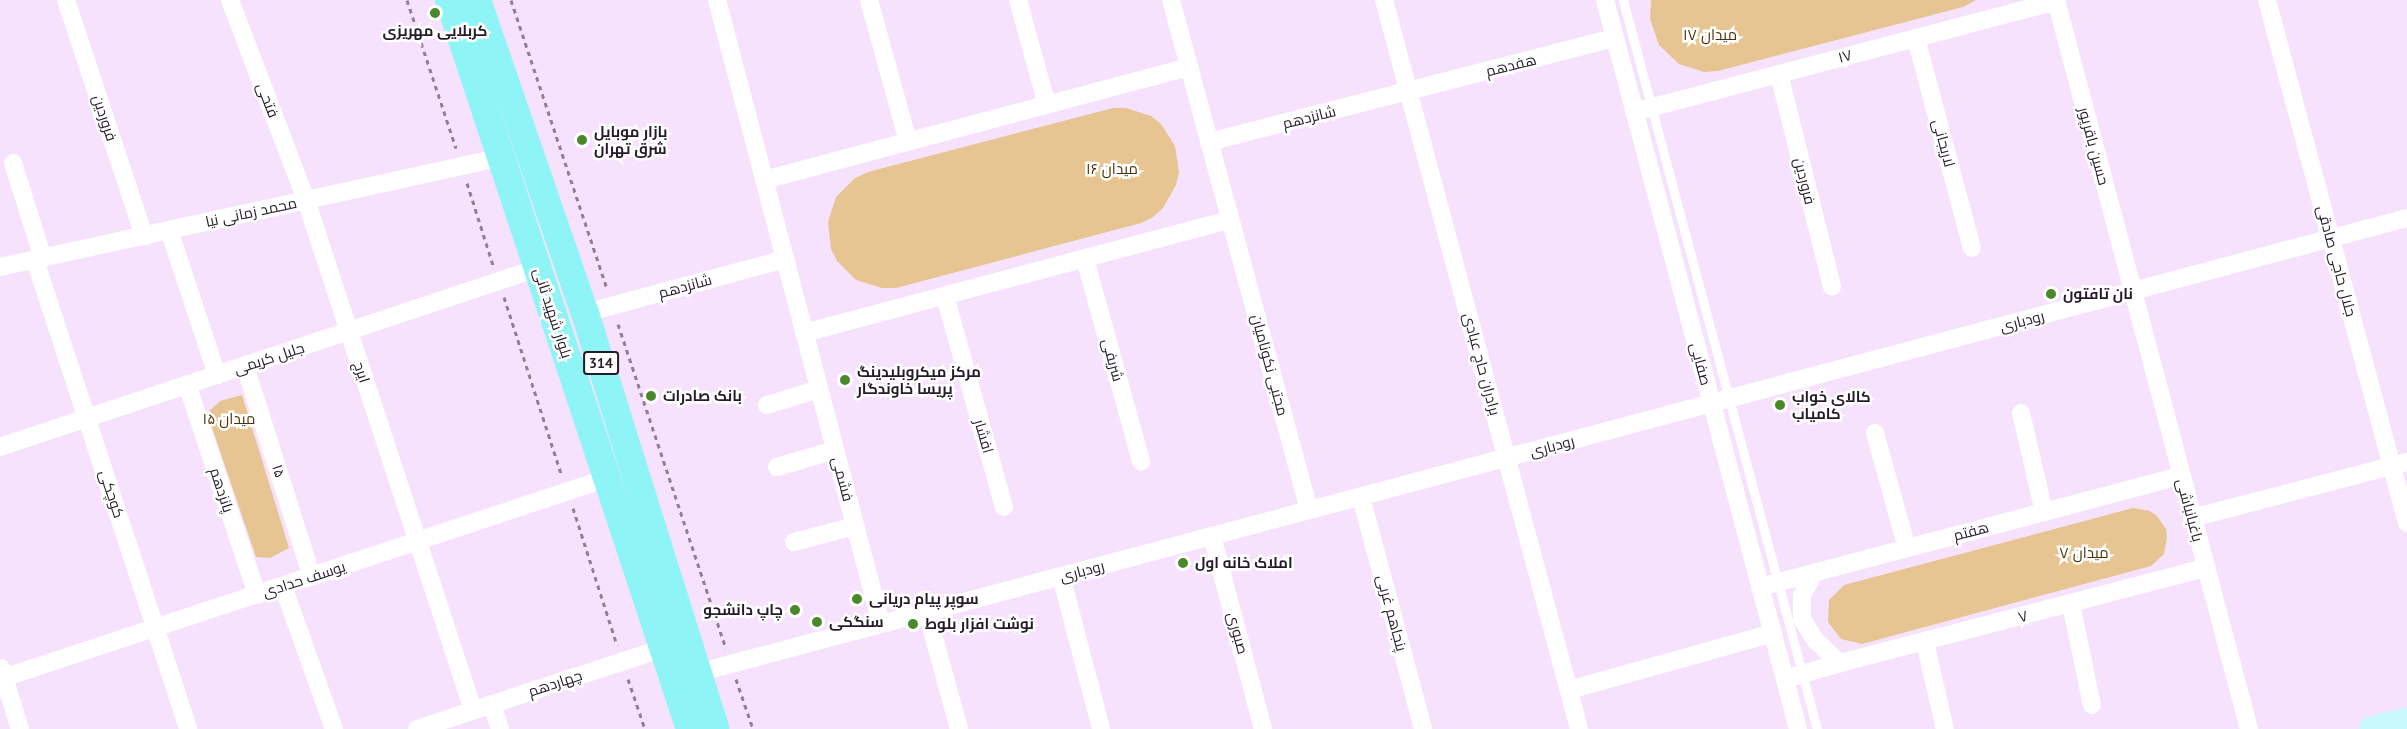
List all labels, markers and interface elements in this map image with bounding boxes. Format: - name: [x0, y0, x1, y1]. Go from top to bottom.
- marker: کربلایی مهریزی: [428, 6, 442, 20]
- place label: کربلایی مهریزی: [383, 22, 487, 40]
- park label: میدان ۱۷: [1683, 26, 1737, 44]
- street label: ۱۷: [1836, 45, 1854, 67]
- street label: هفدهم: [1484, 50, 1538, 80]
- street label: فتحی: [253, 80, 283, 120]
- street label: فروردین: [89, 93, 121, 143]
- street label: شانزدهم: [1280, 102, 1338, 132]
- street label: حسین باقرپور: [2075, 105, 2113, 187]
- street label: لاریجانی: [1929, 117, 1959, 169]
- place label: بازار موبایل شرق تهران: [594, 122, 667, 157]
- marker: بازار موبایل شرق تهران: [575, 133, 589, 147]
- street label: فروردین: [1791, 156, 1819, 206]
- park label: میدان ۱۶: [1086, 160, 1138, 178]
- street label: محمد زمانی نیا: [204, 194, 298, 230]
- street label: جلال حاجی صادقی: [2314, 204, 2360, 318]
- street label: بلوار شهید ثانی: [530, 266, 576, 360]
- street label: شانزدهم: [656, 270, 714, 302]
- place label: نان تافتون: [2063, 285, 2133, 303]
- marker: نان تافتون: [2044, 287, 2058, 301]
- street label: رودباری: [1998, 306, 2046, 336]
- street label: برادران حاج عبادی: [1460, 311, 1504, 417]
- street label: مجتبی نکونامیان: [1248, 312, 1292, 418]
- street label: شریفی: [1099, 337, 1127, 383]
- street label: جلیل کریمی: [231, 338, 307, 378]
- street label: صفایی: [1687, 341, 1715, 387]
- road number: 314: [583, 352, 619, 374]
- street label: ایرج: [350, 359, 374, 385]
- place label: مرکز میکروبلیدینگ پریسا خاوندگار: [857, 362, 981, 397]
- marker: مرکز میکروبلیدینگ پریسا خاوندگار: [838, 373, 852, 387]
- place label: بانک صادرات: [663, 387, 742, 405]
- place label: کالای خواب کامیاب: [1792, 387, 1871, 422]
- marker: بانک صادرات: [644, 389, 658, 403]
- marker: کالای خواب کامیاب: [1773, 398, 1787, 412]
- park label: میدان ۱۵: [203, 410, 255, 428]
- street label: افشار: [971, 417, 997, 455]
- street label: رودباری: [1528, 431, 1576, 461]
- street label: فشمی: [828, 455, 858, 503]
- street label: ۱۵: [268, 462, 290, 480]
- street label: پانزدهم: [206, 465, 238, 515]
- street label: کوچکی: [96, 468, 128, 520]
- street label: باغبانباشی: [2173, 476, 2207, 544]
- street label: هفتم: [1951, 518, 1991, 544]
- park label: میدان ۷: [2059, 544, 2109, 562]
- place label: املاک خانه اول: [1195, 554, 1293, 572]
- street label: رودباری: [1058, 556, 1106, 586]
- marker: املاک خانه اول: [1176, 556, 1190, 570]
- street label: یوسف حدادی: [260, 557, 348, 601]
- street label: پنجاهم غربی: [1373, 573, 1411, 653]
- place label: سوپر پیام دریانی: [869, 590, 979, 608]
- marker: سوپر پیام دریانی: [850, 592, 864, 606]
- place label: چاپ دانشجو: [703, 601, 783, 619]
- marker: چاپ دانشجو: [788, 603, 802, 617]
- street label: ۷: [2016, 606, 2030, 626]
- street label: صبوری: [1224, 610, 1252, 656]
- place label: سنگکی: [829, 613, 884, 631]
- marker: سنگکی: [810, 615, 824, 629]
- place label: نوشت افزار بلوط: [925, 615, 1034, 633]
- marker: نوشت افزار بلوط: [906, 617, 920, 631]
- street label: چهاردهم: [526, 666, 584, 700]

